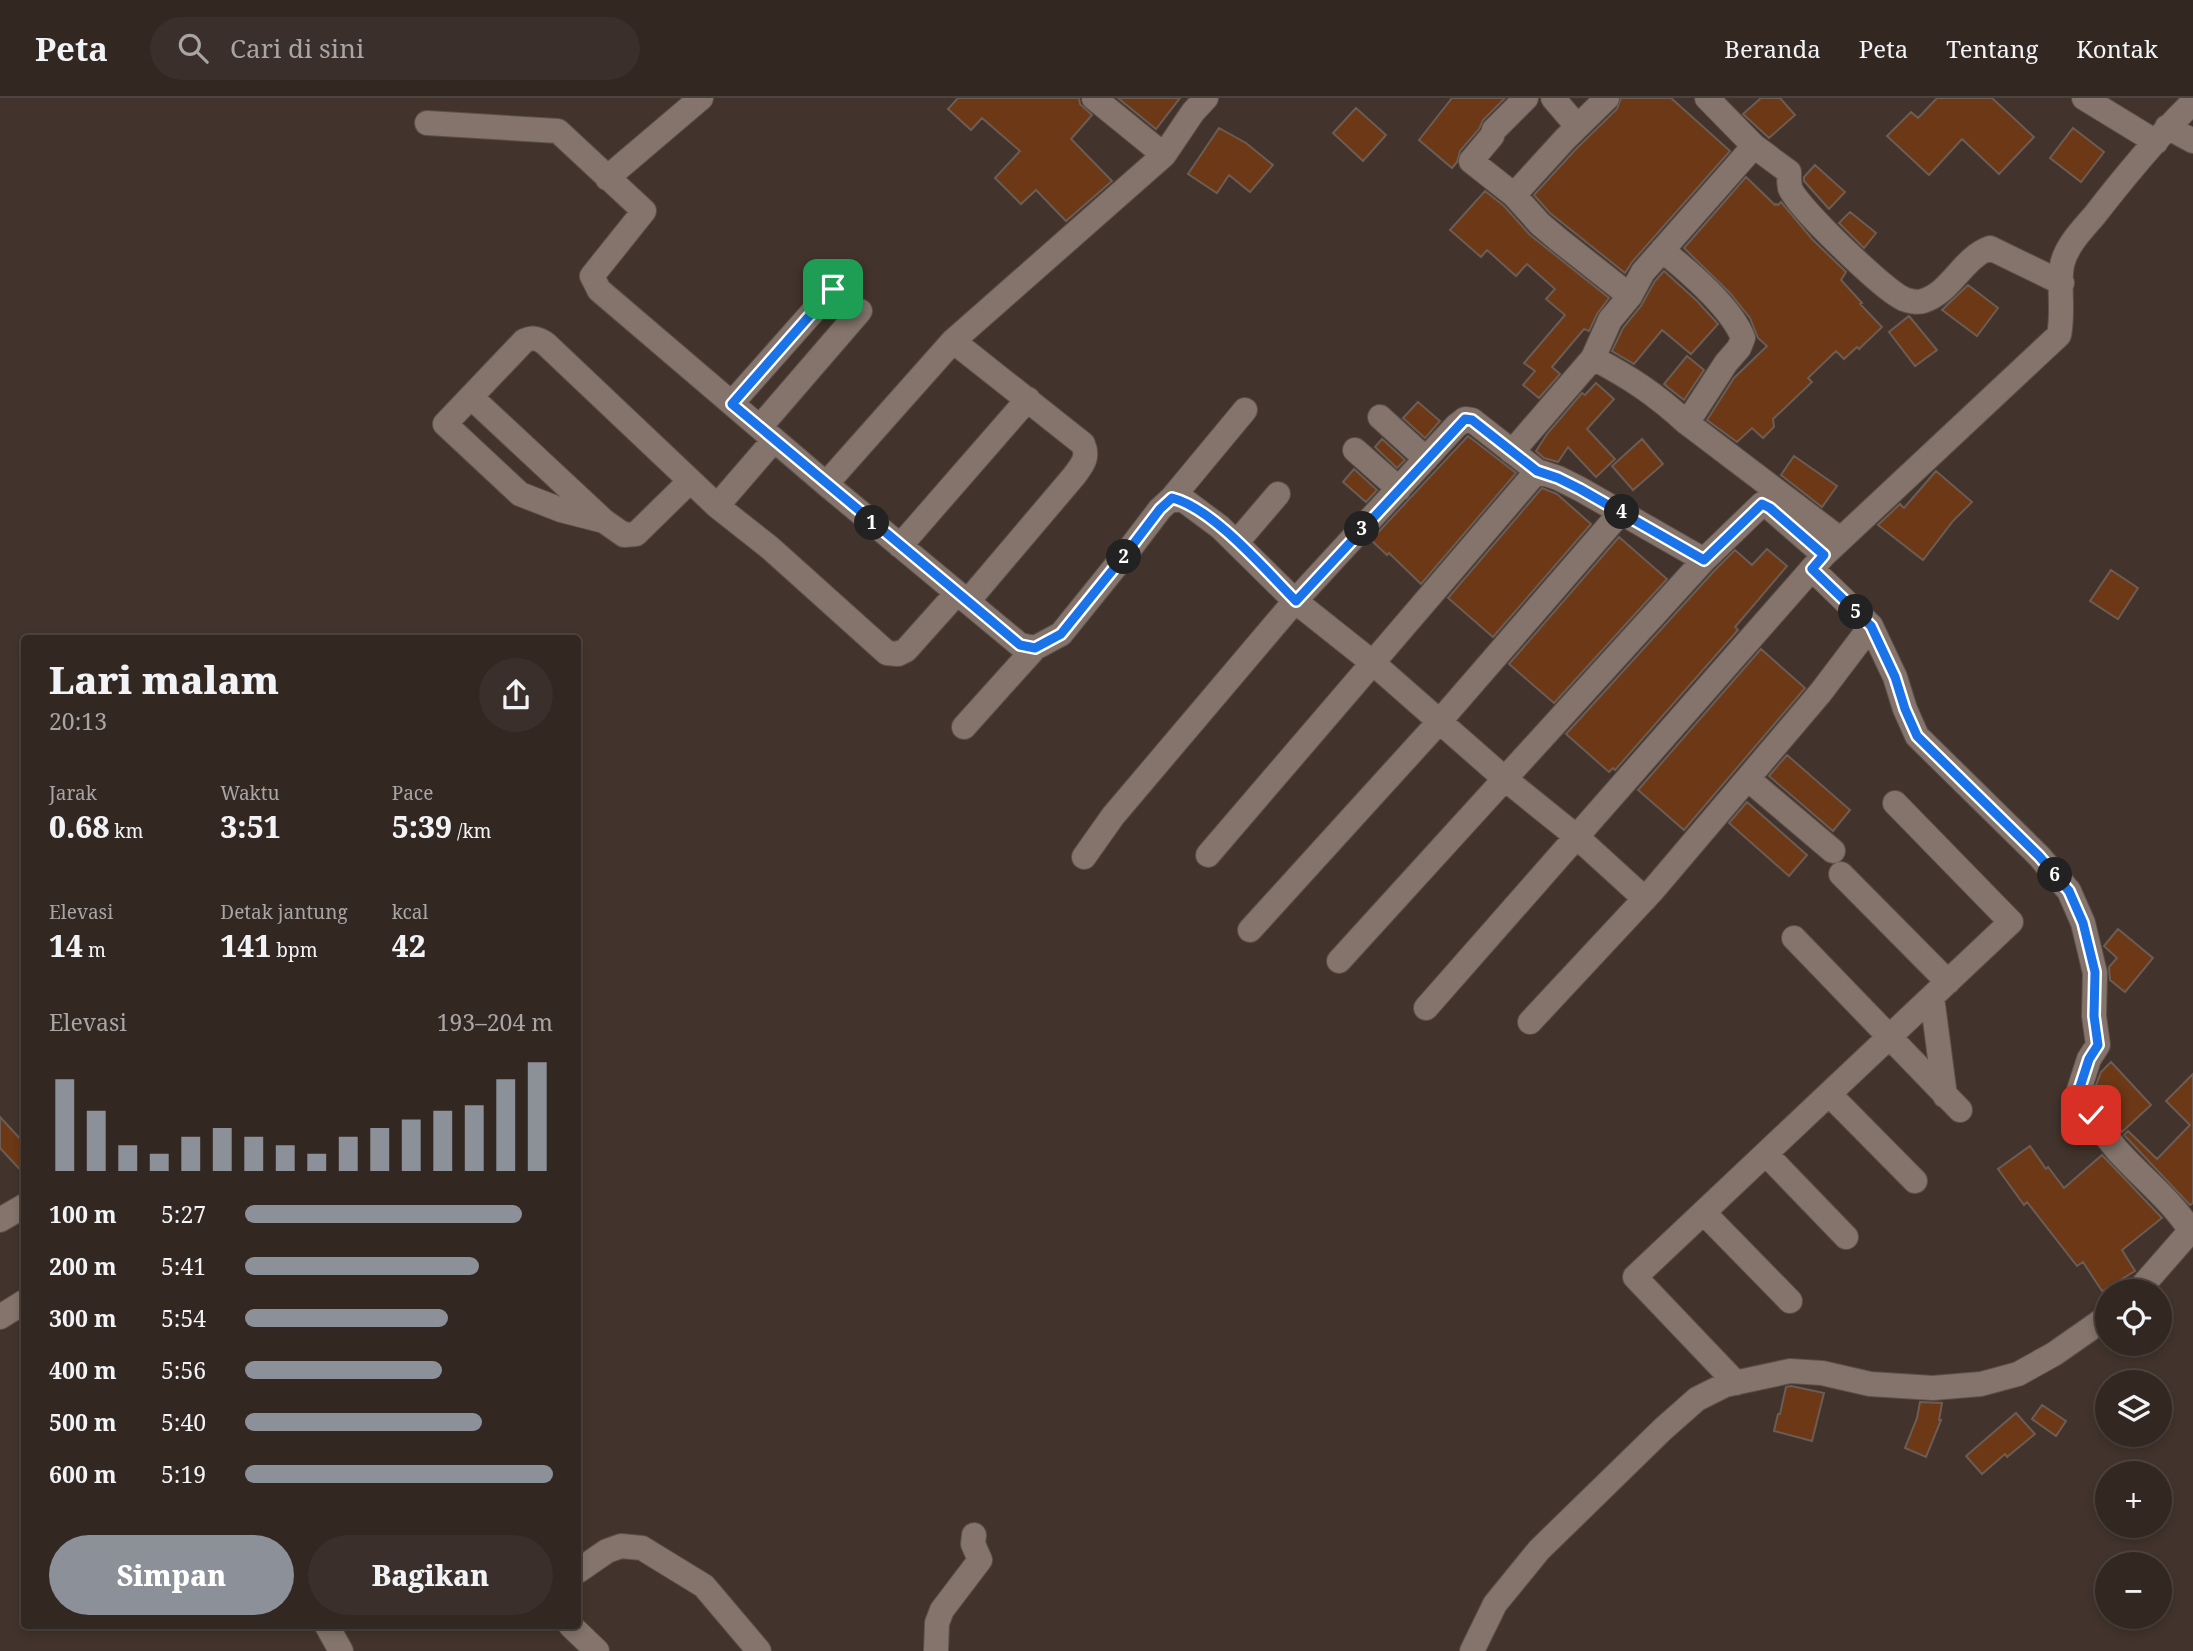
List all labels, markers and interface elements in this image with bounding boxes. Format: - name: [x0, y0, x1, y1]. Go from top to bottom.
- search box: [150, 17, 640, 80]
- text: Peta: [35, 26, 108, 71]
- icon: search: [174, 29, 212, 67]
- text: Cari di sini: [230, 30, 364, 66]
- text: Beranda: [1724, 32, 1821, 65]
- text: Peta: [1859, 32, 1908, 65]
- text: Tentang: [1946, 32, 2038, 65]
- text: Kontak: [2076, 32, 2158, 65]
- pin: [803, 259, 863, 319]
- icon: arrive: [814, 270, 852, 308]
- pin: 4: [1604, 494, 1640, 530]
- text: 4: [1616, 498, 1627, 524]
- pin: 1: [854, 506, 890, 540]
- text: 1: [866, 509, 877, 535]
- pin: 3: [1344, 512, 1380, 546]
- text: 3: [1356, 515, 1367, 541]
- pin: 2: [1106, 540, 1142, 574]
- text: 2: [1118, 543, 1129, 569]
- pin: 5: [1839, 594, 1874, 630]
- text: 5: [1850, 598, 1861, 624]
- text: Lari malam: [49, 653, 279, 705]
- button: share: [479, 658, 553, 732]
- text: 20:13: [49, 705, 107, 737]
- text: Jarak: [49, 780, 97, 806]
- text: Waktu: [220, 780, 279, 806]
- text: Pace: [392, 780, 433, 806]
- text: 0.68: [49, 806, 109, 847]
- text: 3:51: [220, 806, 281, 847]
- text: 5:39: [392, 806, 452, 847]
- text: km: [109, 818, 143, 844]
- text: /km: [452, 818, 492, 844]
- pin: 6: [2038, 858, 2072, 892]
- text: 6: [2049, 861, 2060, 887]
- text: Elevasi: [49, 899, 113, 925]
- text: Detak jantung: [220, 899, 348, 925]
- text: kcal: [392, 899, 428, 925]
- text: 14: [49, 925, 83, 966]
- text: 141: [220, 925, 271, 966]
- text: 42: [392, 925, 426, 966]
- text: m: [83, 937, 106, 963]
- text: bpm: [271, 937, 318, 963]
- text: Elevasi: [49, 1006, 127, 1038]
- text: 193–204 m: [437, 1006, 553, 1038]
- pin: [2061, 1085, 2121, 1145]
- icon: check: [2072, 1096, 2110, 1134]
- text: 100 m: [49, 1198, 117, 1230]
- text: 5:27: [161, 1198, 206, 1230]
- text: 200 m: [49, 1250, 117, 1282]
- text: 5:41: [161, 1250, 206, 1282]
- map controls: [2095, 1279, 2172, 1629]
- button: locate: [2095, 1279, 2172, 1356]
- text: 300 m: [49, 1302, 117, 1334]
- text: 5:54: [161, 1302, 206, 1334]
- text: 400 m: [49, 1354, 117, 1386]
- text: 5:56: [161, 1354, 206, 1386]
- button: layers: [2095, 1370, 2172, 1447]
- text: 500 m: [49, 1406, 117, 1438]
- text: 5:40: [161, 1406, 206, 1438]
- text: 600 m: [49, 1458, 117, 1490]
- text: 5:19: [161, 1458, 206, 1490]
- button: +: [2095, 1461, 2172, 1538]
- button: Simpan: [49, 1535, 294, 1615]
- button: Bagikan: [308, 1535, 553, 1615]
- button: −: [2095, 1552, 2172, 1629]

